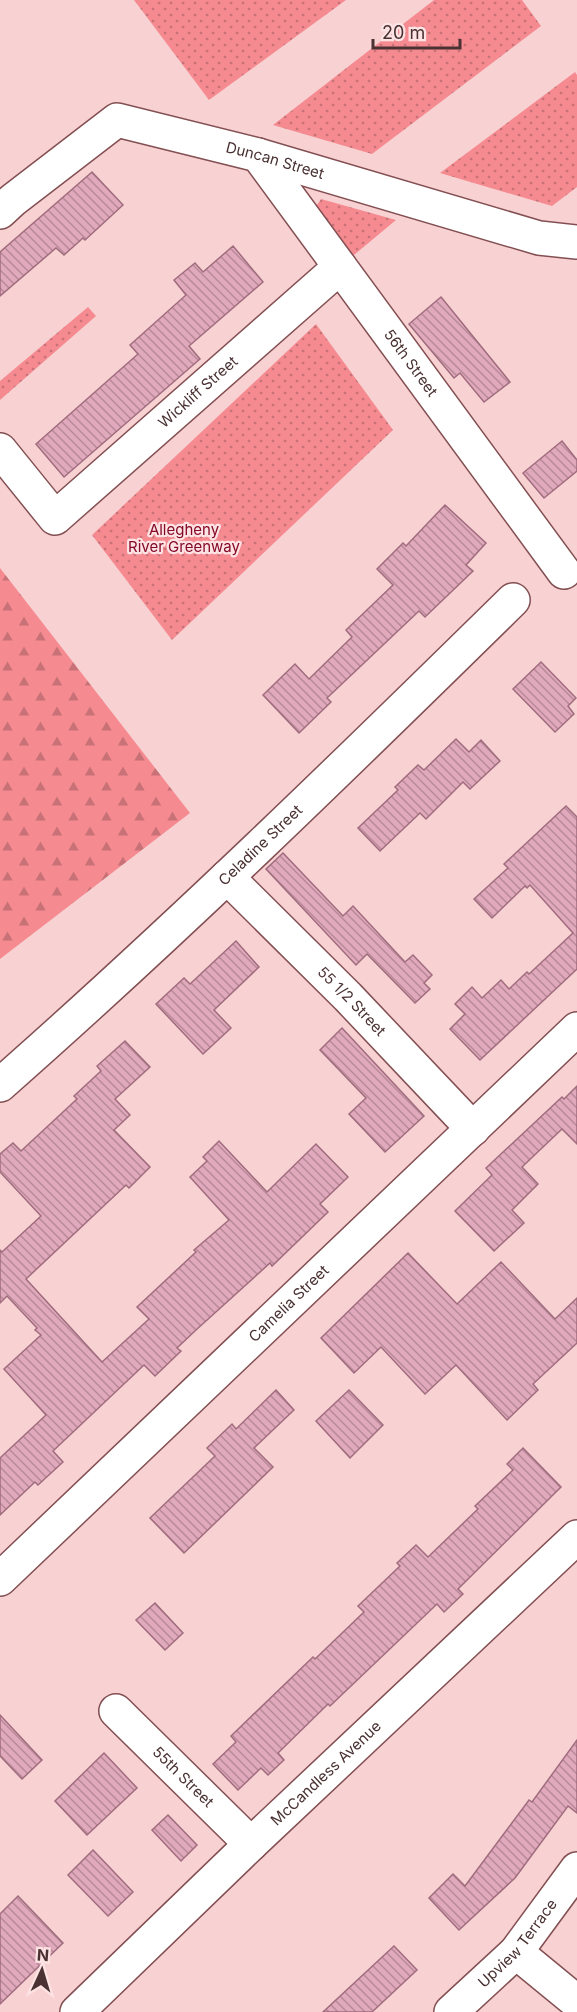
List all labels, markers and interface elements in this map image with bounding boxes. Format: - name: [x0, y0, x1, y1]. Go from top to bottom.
- scale bar: [373, 12, 460, 50]
- text: 20 m: [382, 22, 425, 43]
- street label: Duncan Street: [224, 137, 327, 183]
- street label: 56th Street: [380, 325, 442, 400]
- street label: Wickliff Street: [154, 352, 241, 432]
- park label: Allegheny River Greenway: [128, 520, 241, 556]
- street label: Celadine Street: [214, 800, 306, 889]
- street label: 55 1/2 Street: [314, 962, 390, 1040]
- street label: Camelia Street: [244, 1261, 333, 1346]
- street label: McCandless Avenue: [267, 1716, 385, 1829]
- street label: 55th Street: [149, 1742, 218, 1811]
- street label: Upview Terrace: [474, 1895, 561, 1991]
- north arrow: [12, 1940, 72, 2000]
- text: N: [36, 1945, 50, 1965]

